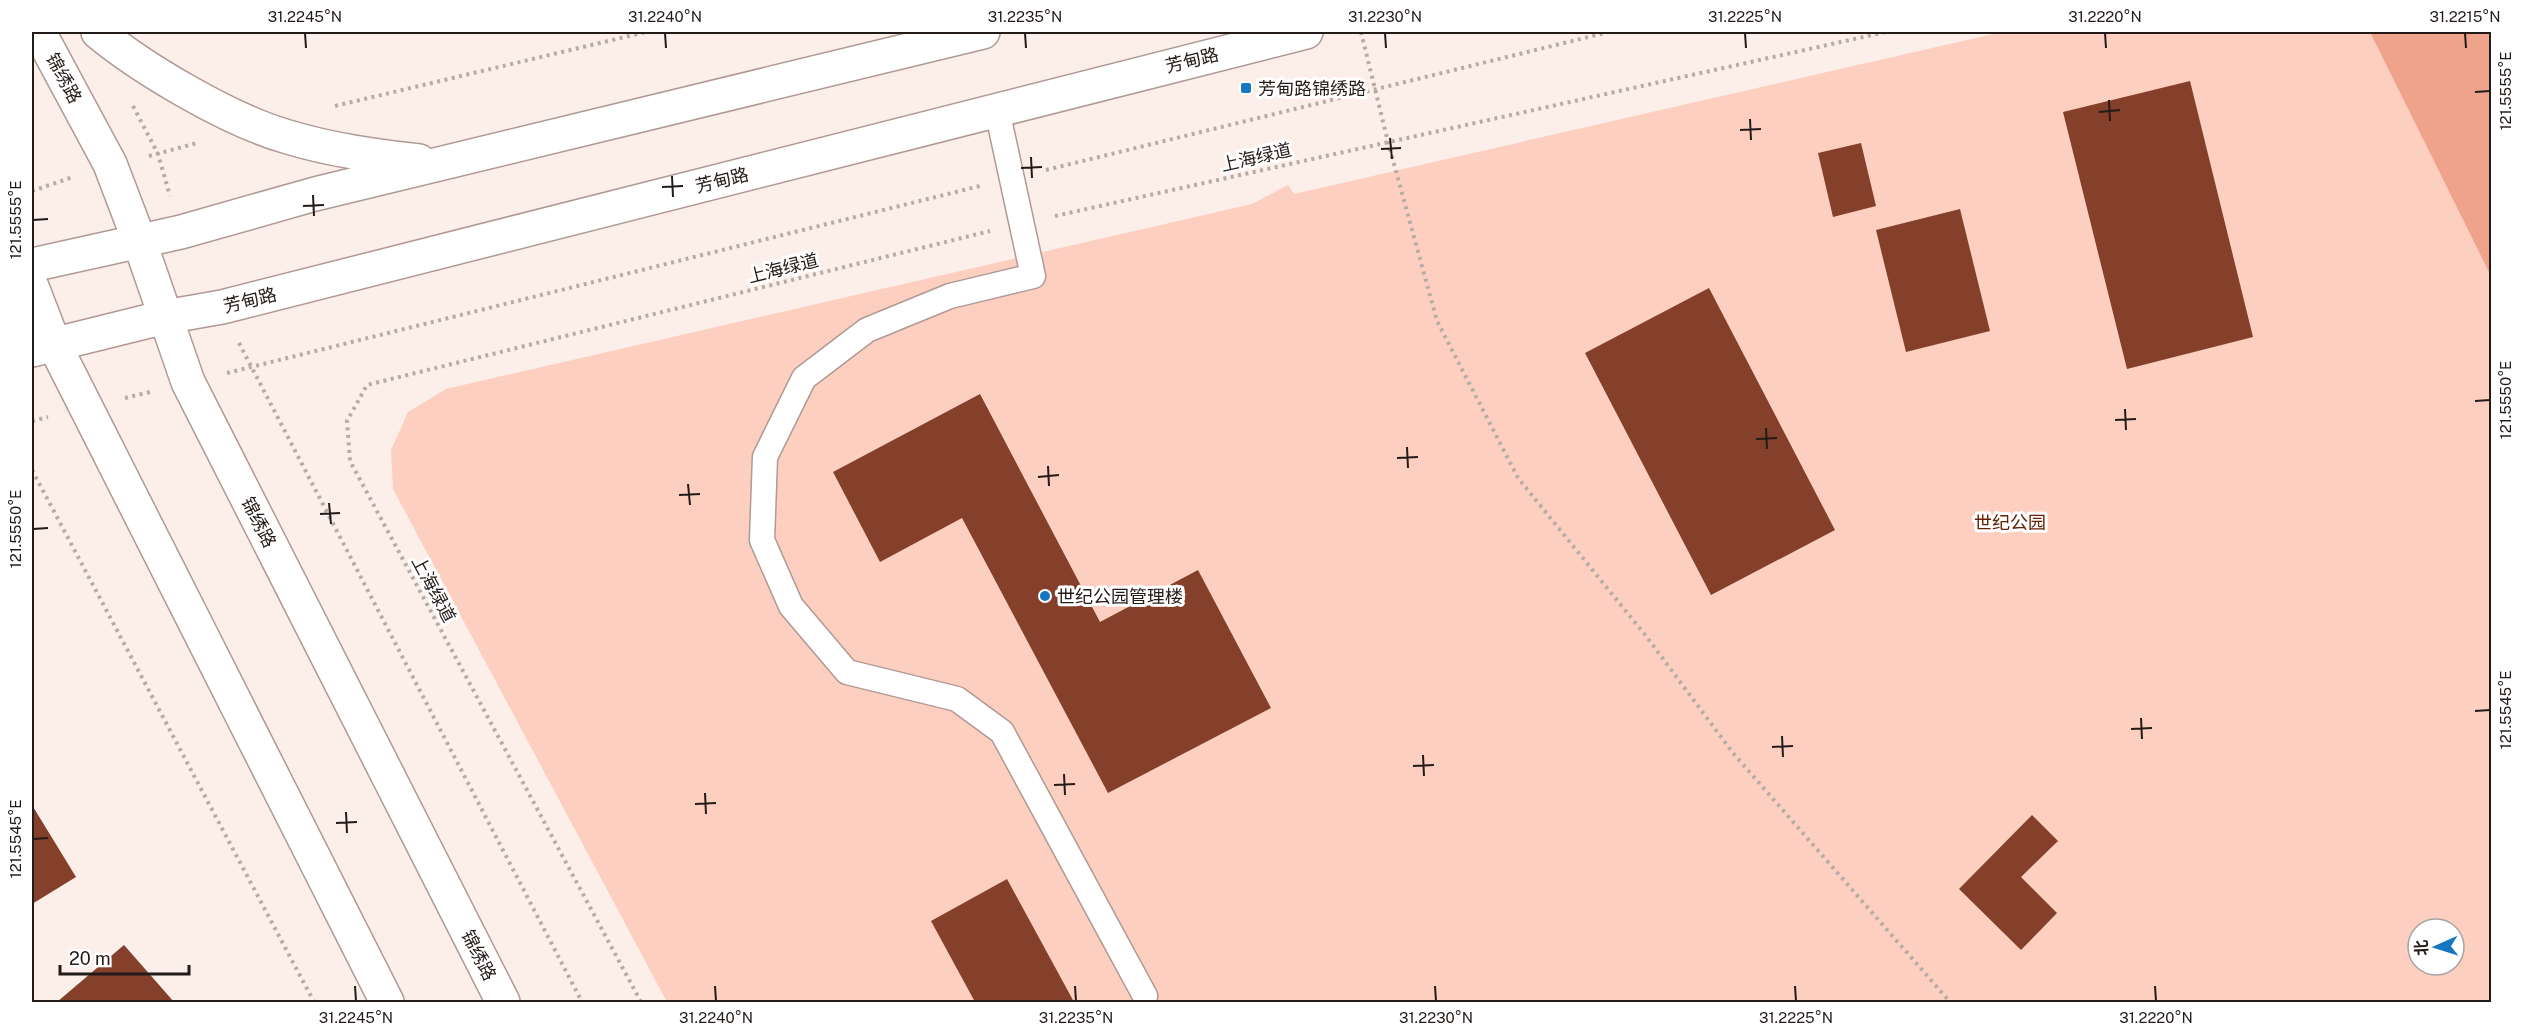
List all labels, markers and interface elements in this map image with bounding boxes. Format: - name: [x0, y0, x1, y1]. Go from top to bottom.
- text: 31.2245°N: [268, 8, 342, 25]
- text: 31.2240°N: [628, 8, 702, 25]
- text: 31.2235°N: [988, 8, 1062, 25]
- text: 31.2230°N: [1348, 8, 1422, 25]
- text: 31.2225°N: [1708, 8, 1782, 25]
- text: 31.2220°N: [2068, 8, 2142, 25]
- text: 31.2215°N: [2429, 8, 2501, 25]
- street label: 芳甸路: [1163, 43, 1221, 77]
- street label: 锦绣路: [42, 49, 86, 107]
- text: 121.5555°E: [2497, 51, 2514, 131]
- place label: 芳甸路锦绣路: [1258, 78, 1366, 99]
- marker: 芳甸路锦绣路: [1239, 81, 1253, 95]
- street label: 上海绿道: [1219, 139, 1293, 175]
- street label: 芳甸路: [693, 163, 751, 197]
- text: 121.5555°E: [7, 180, 24, 260]
- street label: 上海绿道: [746, 249, 820, 287]
- street label: 芳甸路: [221, 283, 279, 317]
- text: 121.5550°E: [2497, 361, 2514, 439]
- text: 121.5550°E: [7, 490, 24, 568]
- street label: 锦绣路: [237, 493, 281, 551]
- park label: 世纪公园: [1974, 512, 2046, 533]
- street label: 上海绿道: [408, 552, 460, 626]
- place label: 世纪公园管理楼: [1057, 586, 1183, 607]
- marker: 世纪公园管理楼: [1038, 589, 1052, 603]
- text: 121.5545°E: [2497, 671, 2514, 749]
- text: 121.5545°E: [7, 800, 24, 878]
- north arrow: [2406, 917, 2466, 977]
- street label: 锦绣路: [457, 926, 501, 984]
- scale bar: [60, 938, 189, 976]
- text: 北: [2412, 939, 2431, 956]
- text: 20 m: [69, 948, 111, 969]
- text: 31.2245°N: [319, 1009, 393, 1026]
- text: 31.2240°N: [679, 1009, 753, 1026]
- text: 31.2235°N: [1039, 1009, 1113, 1026]
- text: 31.2230°N: [1399, 1009, 1473, 1026]
- text: 31.2225°N: [1759, 1009, 1833, 1026]
- text: 31.2220°N: [2119, 1009, 2193, 1026]

